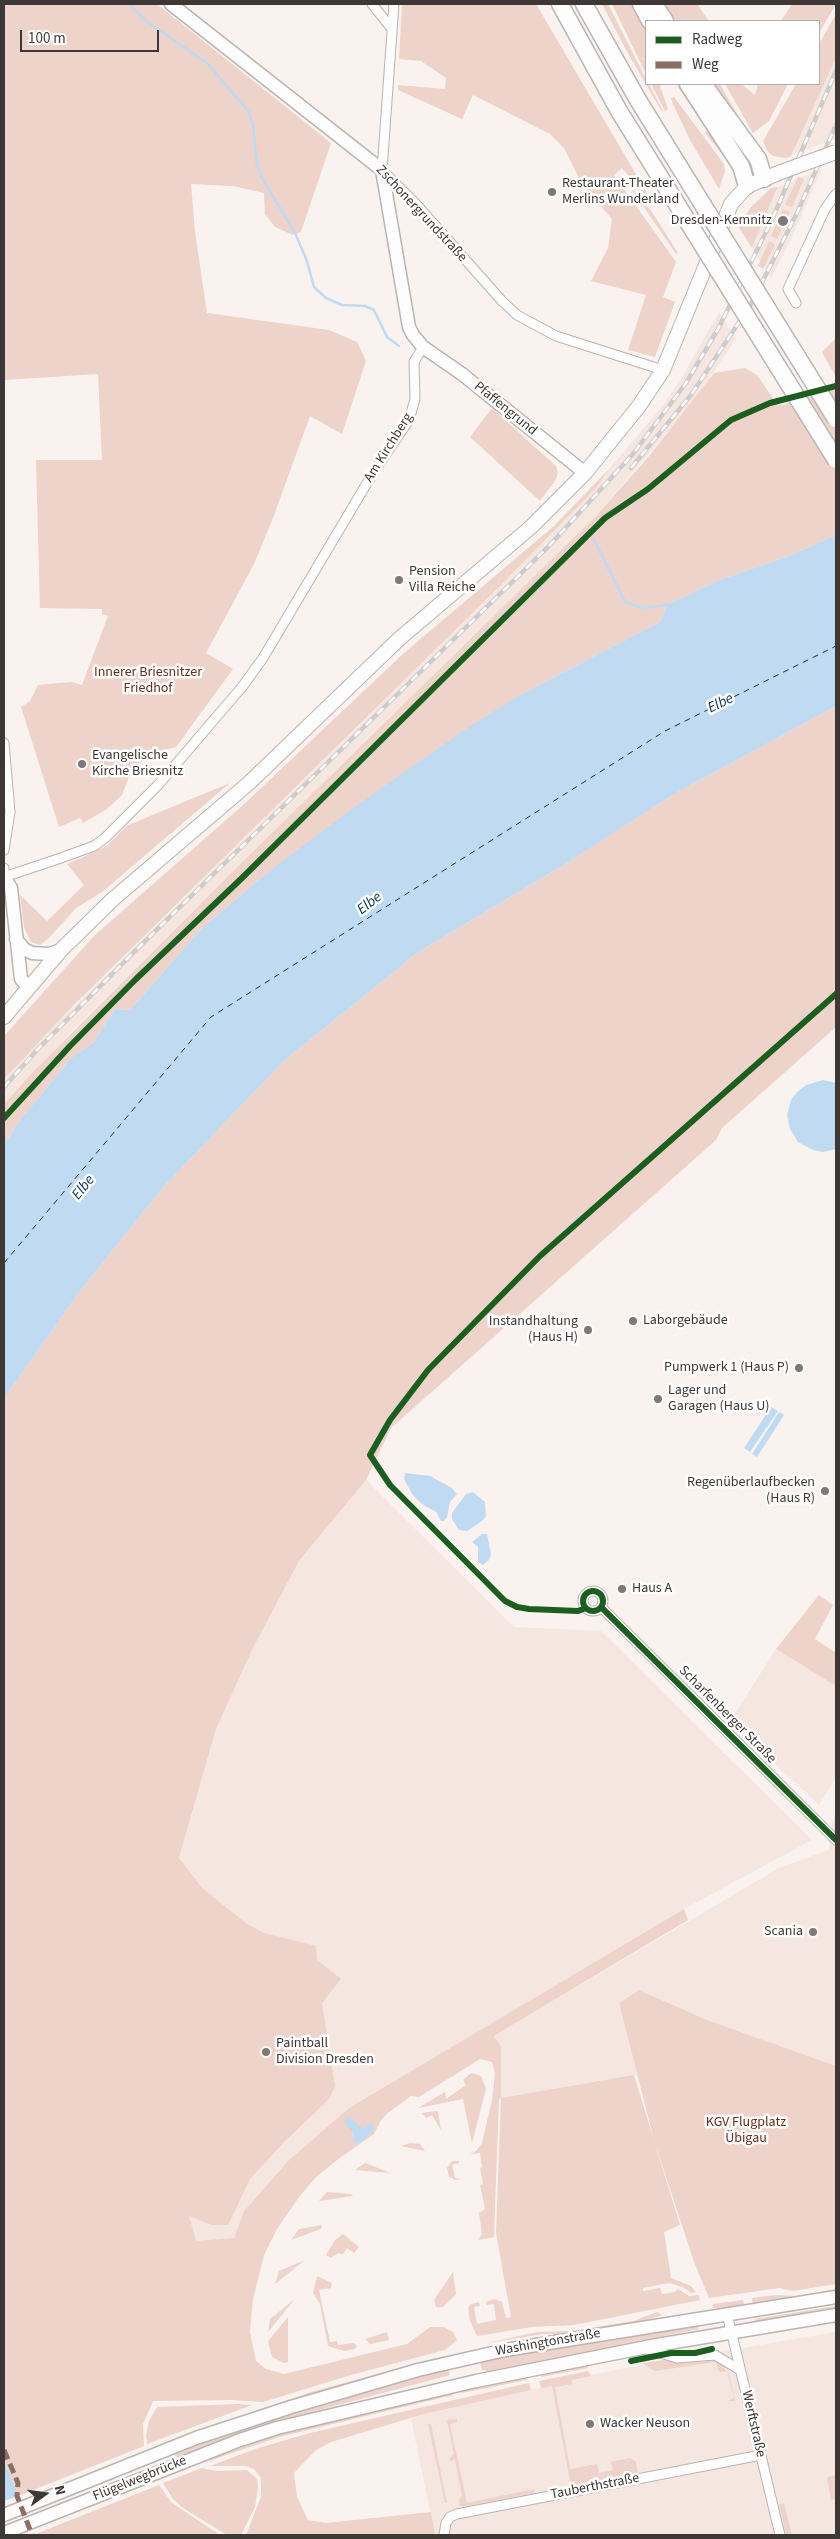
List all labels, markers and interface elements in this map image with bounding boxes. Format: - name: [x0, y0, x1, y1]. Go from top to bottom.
- scale bar: [22, 20, 161, 52]
- legend: [645, 20, 820, 85]
- text: 100 m: [28, 28, 66, 49]
- text: Radweg: [692, 29, 742, 50]
- text: Weg: [692, 54, 719, 75]
- street label: Zschonergrundstraße: [372, 162, 470, 266]
- place label: Restaurant-Theater Merlins Wunderland: [562, 176, 679, 208]
- marker: Restaurant-Theater Merlins Wunderland: [546, 186, 558, 198]
- place label: Dresden-Kemnitz: [671, 213, 772, 229]
- marker: Dresden-Kemnitz: [776, 214, 790, 228]
- street label: Pfaffengrund: [470, 378, 540, 440]
- street label: Am Kirchberg: [361, 410, 417, 486]
- place label: Pension Villa Reiche: [409, 564, 476, 596]
- marker: Pension Villa Reiche: [393, 574, 405, 586]
- park label: Innerer Briesnitzer Friedhof: [94, 665, 202, 698]
- water label: Elbe: [705, 690, 737, 718]
- place label: Evangelische Kirche Briesnitz: [92, 748, 183, 780]
- marker: Evangelische Kirche Briesnitz: [76, 758, 88, 770]
- water label: Elbe: [354, 889, 386, 919]
- water label: Elbe: [69, 1172, 99, 1204]
- place label: Laborgebäude: [643, 1313, 728, 1329]
- place label: Instandhaltung (Haus H): [489, 1314, 578, 1346]
- marker: Laborgebäude: [627, 1315, 639, 1327]
- marker: Instandhaltung (Haus H): [582, 1324, 594, 1336]
- place label: Pumpwerk 1 (Haus P): [664, 1360, 789, 1376]
- marker: Pumpwerk 1 (Haus P): [793, 1362, 805, 1374]
- place label: Lager und Garagen (Haus U): [668, 1383, 770, 1415]
- marker: Lager und Garagen (Haus U): [652, 1393, 664, 1405]
- place label: Regenüberlaufbecken (Haus R): [687, 1475, 815, 1508]
- marker: Regenüberlaufbecken (Haus R): [819, 1485, 831, 1497]
- place label: Haus A: [632, 1581, 672, 1597]
- marker: Haus A: [616, 1583, 628, 1595]
- street label: Scharfenberger Straße: [675, 1663, 779, 1767]
- place label: Scania: [764, 1924, 803, 1940]
- marker: Scania: [807, 1926, 819, 1938]
- place label: Paintball Division Dresden: [276, 2036, 374, 2068]
- marker: Paintball Division Dresden: [260, 2046, 272, 2058]
- park label: KGV Flugplatz Übigau: [706, 2115, 786, 2148]
- street label: Washingtonstraße: [494, 2326, 602, 2360]
- street label: Werftstraße: [737, 2389, 769, 2459]
- place label: Wacker Neuson: [600, 2416, 690, 2432]
- marker: Wacker Neuson: [584, 2418, 596, 2430]
- street label: Flügelwegbrücke: [91, 2453, 189, 2505]
- north arrow: [20, 2469, 70, 2519]
- street label: Tauberthstraße: [549, 2470, 641, 2504]
- text: N: [49, 2483, 70, 2497]

